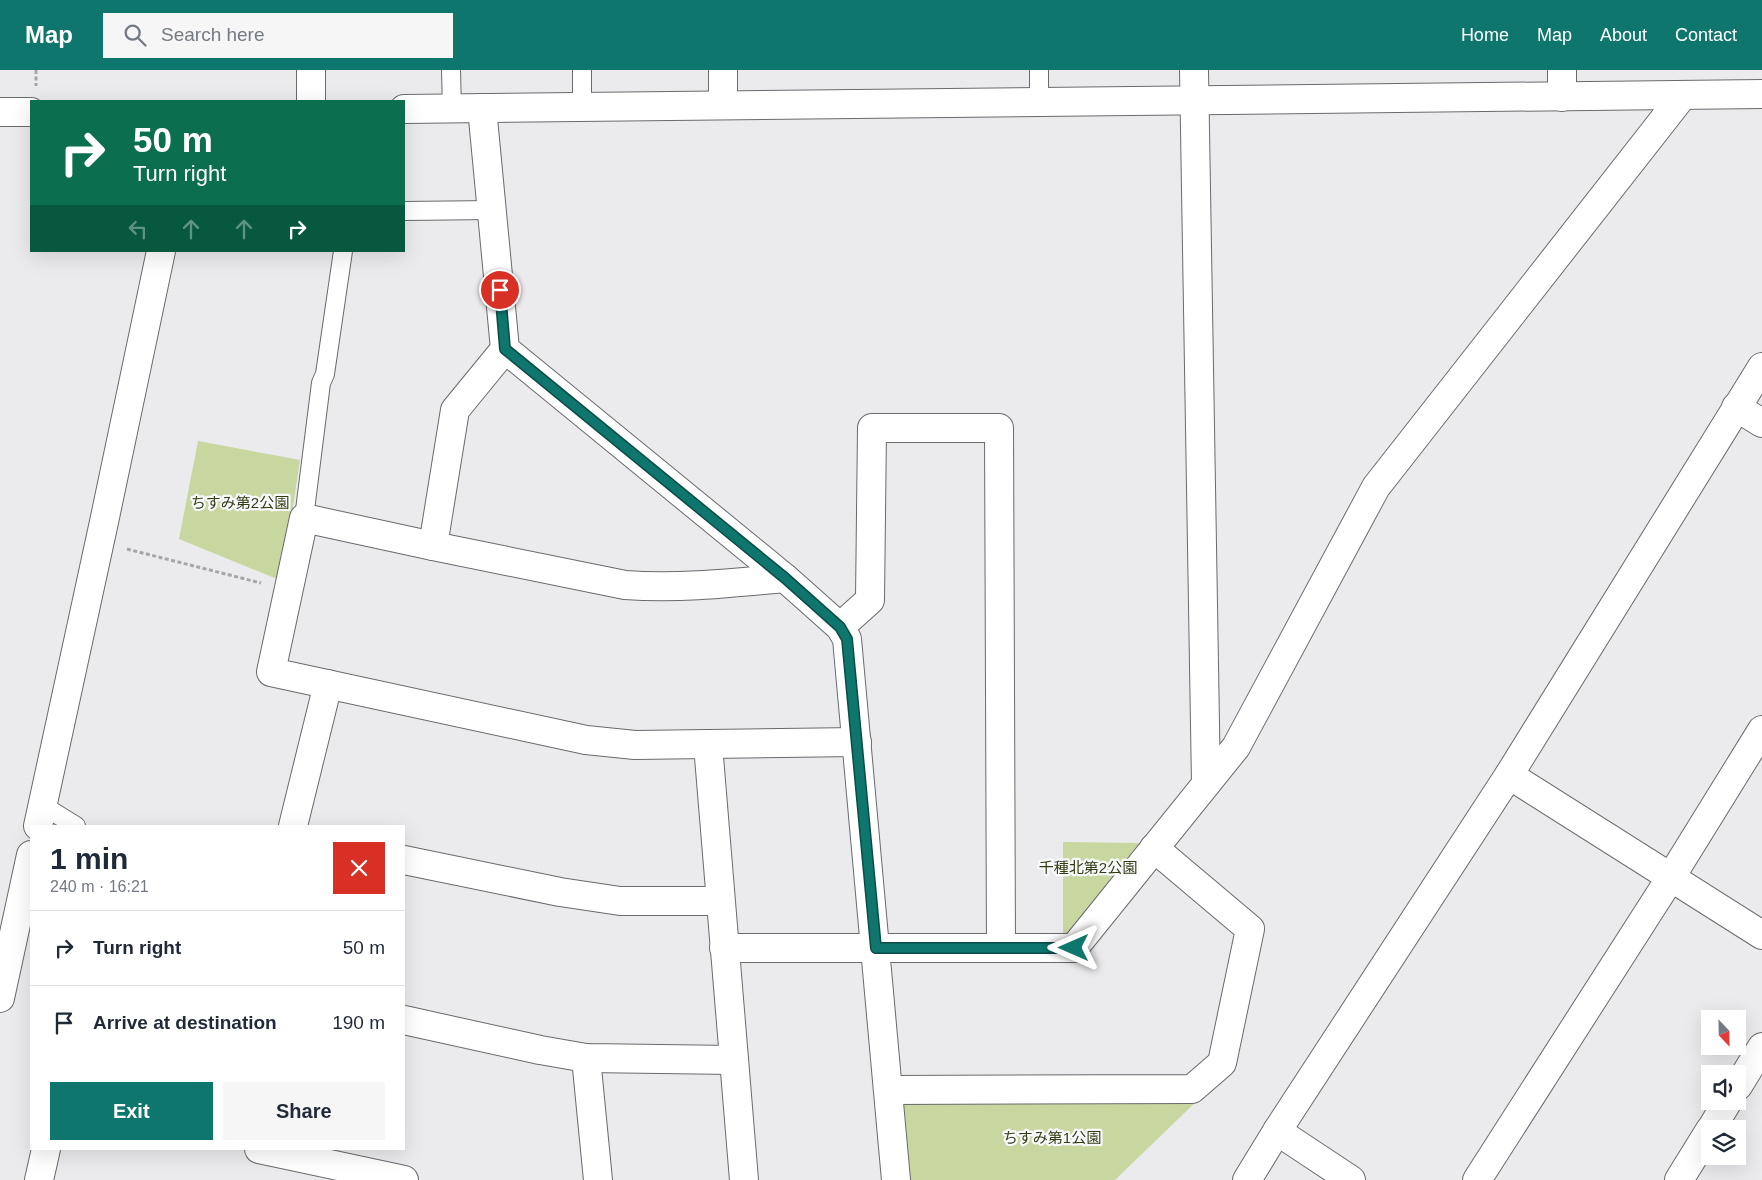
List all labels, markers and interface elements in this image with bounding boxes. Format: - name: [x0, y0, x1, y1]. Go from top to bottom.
- search box: [103, 13, 453, 58]
- text: Map: [25, 21, 73, 48]
- icon: search: [121, 21, 149, 49]
- text: Search here: [161, 24, 265, 45]
- text: Home: [1461, 25, 1509, 45]
- text: Map: [1537, 25, 1572, 45]
- text: About: [1600, 25, 1647, 45]
- text: Contact: [1675, 25, 1737, 45]
- icon: right: [50, 120, 115, 185]
- text: 50 m: [133, 120, 213, 159]
- text: Turn right: [133, 161, 226, 186]
- icon: left: [124, 215, 152, 243]
- icon: ahead: [177, 215, 205, 243]
- icon: ahead: [230, 215, 258, 243]
- icon: right: [283, 215, 311, 243]
- pin: [479, 269, 521, 311]
- icon: arrive: [486, 276, 514, 304]
- park label: ちすみ第2公園: [191, 494, 289, 511]
- text: 1 min: [50, 842, 128, 875]
- button: close: [333, 842, 385, 894]
- park label: 千種北第2公園: [1039, 859, 1137, 876]
- text: 240 m · 16:21: [50, 878, 149, 895]
- position arrow: [1047, 921, 1099, 973]
- icon: right: [50, 934, 78, 962]
- text: Turn right: [93, 937, 181, 958]
- text: 50 m: [343, 937, 385, 958]
- icon: arrive: [50, 1009, 78, 1037]
- north arrow: [1701, 1010, 1746, 1055]
- map controls: [1701, 1010, 1746, 1165]
- text: Arrive at destination: [93, 1012, 277, 1033]
- text: 190 m: [332, 1012, 385, 1033]
- button: sound: [1701, 1065, 1746, 1110]
- button: Exit: [50, 1082, 213, 1140]
- button: Share: [223, 1082, 385, 1140]
- button: layers: [1701, 1120, 1746, 1165]
- park label: ちすみ第1公園: [1003, 1129, 1101, 1146]

